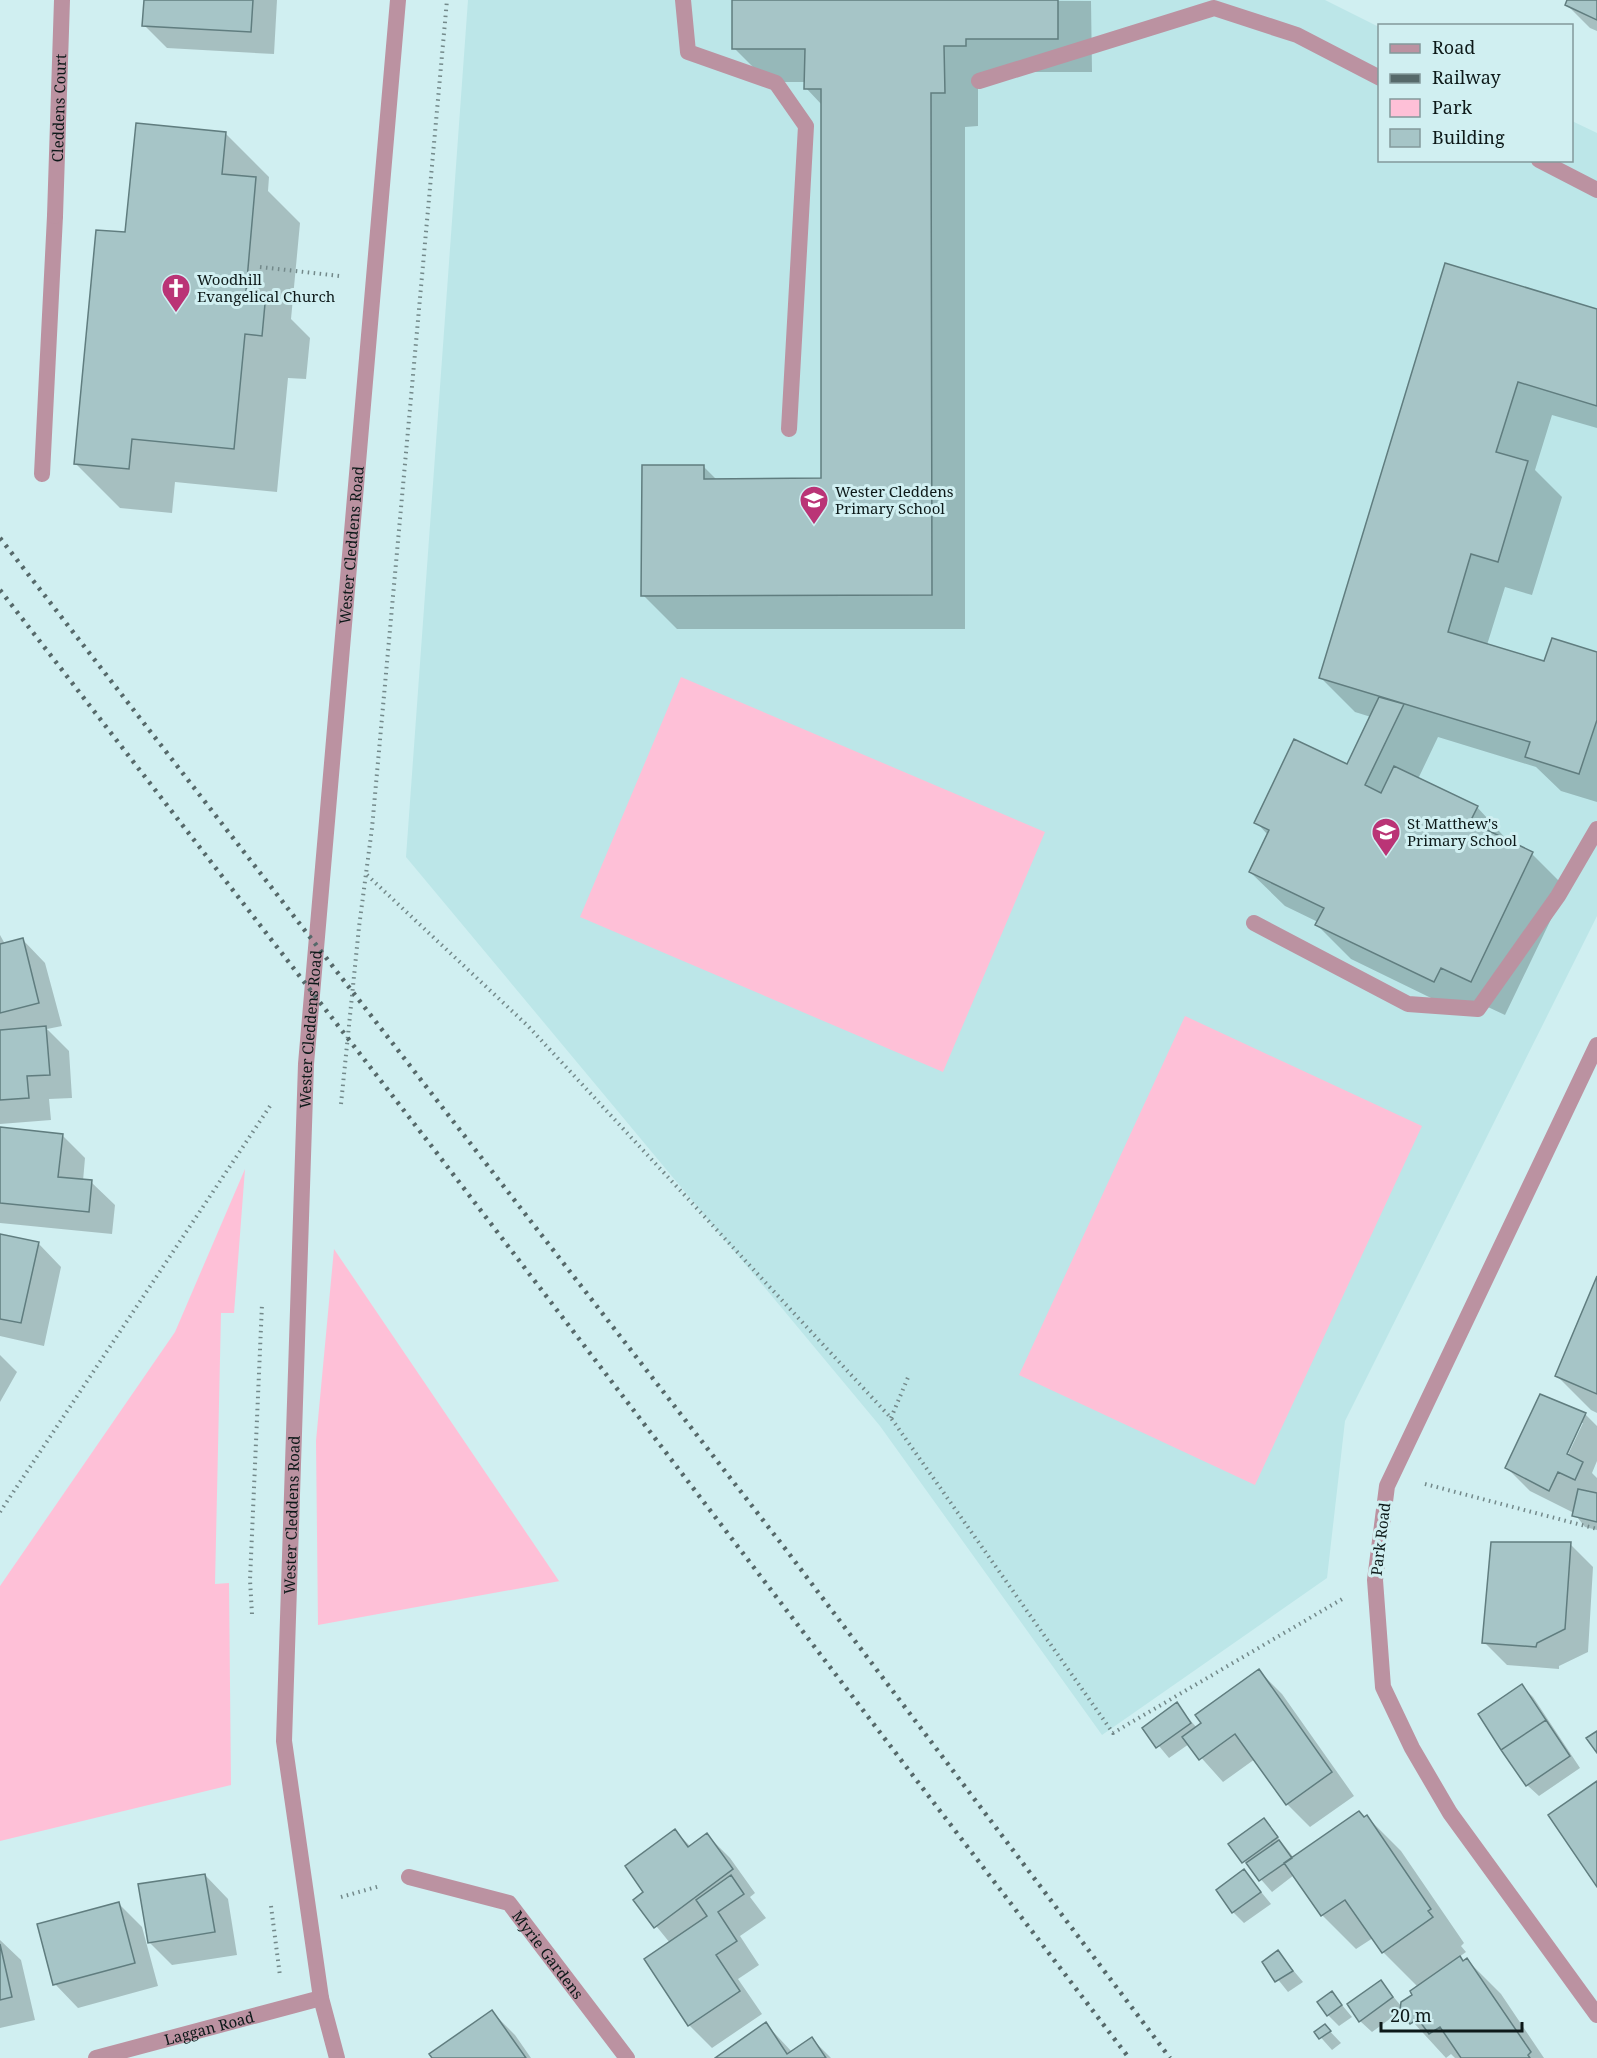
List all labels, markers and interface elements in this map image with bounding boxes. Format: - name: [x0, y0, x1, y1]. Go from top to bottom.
- legend: [1378, 24, 1573, 162]
- text: Road: [1432, 35, 1475, 59]
- street label: Cleddens Court: [47, 54, 70, 163]
- text: Railway: [1432, 65, 1502, 89]
- text: Park: [1432, 95, 1472, 119]
- text: Building: [1432, 125, 1505, 149]
- place label: Woodhill Evangelical Church: [197, 269, 336, 306]
- church icon: Woodhill Evangelical Church: [160, 272, 192, 314]
- street label: Wester Cleddens Road: [334, 465, 368, 625]
- place label: Wester Cleddens Primary School: [835, 481, 954, 518]
- school or university icon: Wester Cleddens Primary School: [798, 484, 830, 526]
- place label: St Matthew's Primary School: [1407, 813, 1517, 850]
- school or university icon: St Matthew's Primary School: [1370, 816, 1402, 858]
- street label: Wester Cleddens Road: [295, 949, 326, 1109]
- street label: Wester Cleddens Road: [279, 1435, 304, 1595]
- street label: Park Road: [1366, 1501, 1394, 1577]
- street label: Myrie Gardens: [508, 1906, 588, 2003]
- scale bar: [1381, 1995, 1522, 2033]
- text: 20 m: [1390, 2003, 1432, 2027]
- street label: Laggan Road: [162, 2006, 256, 2049]

